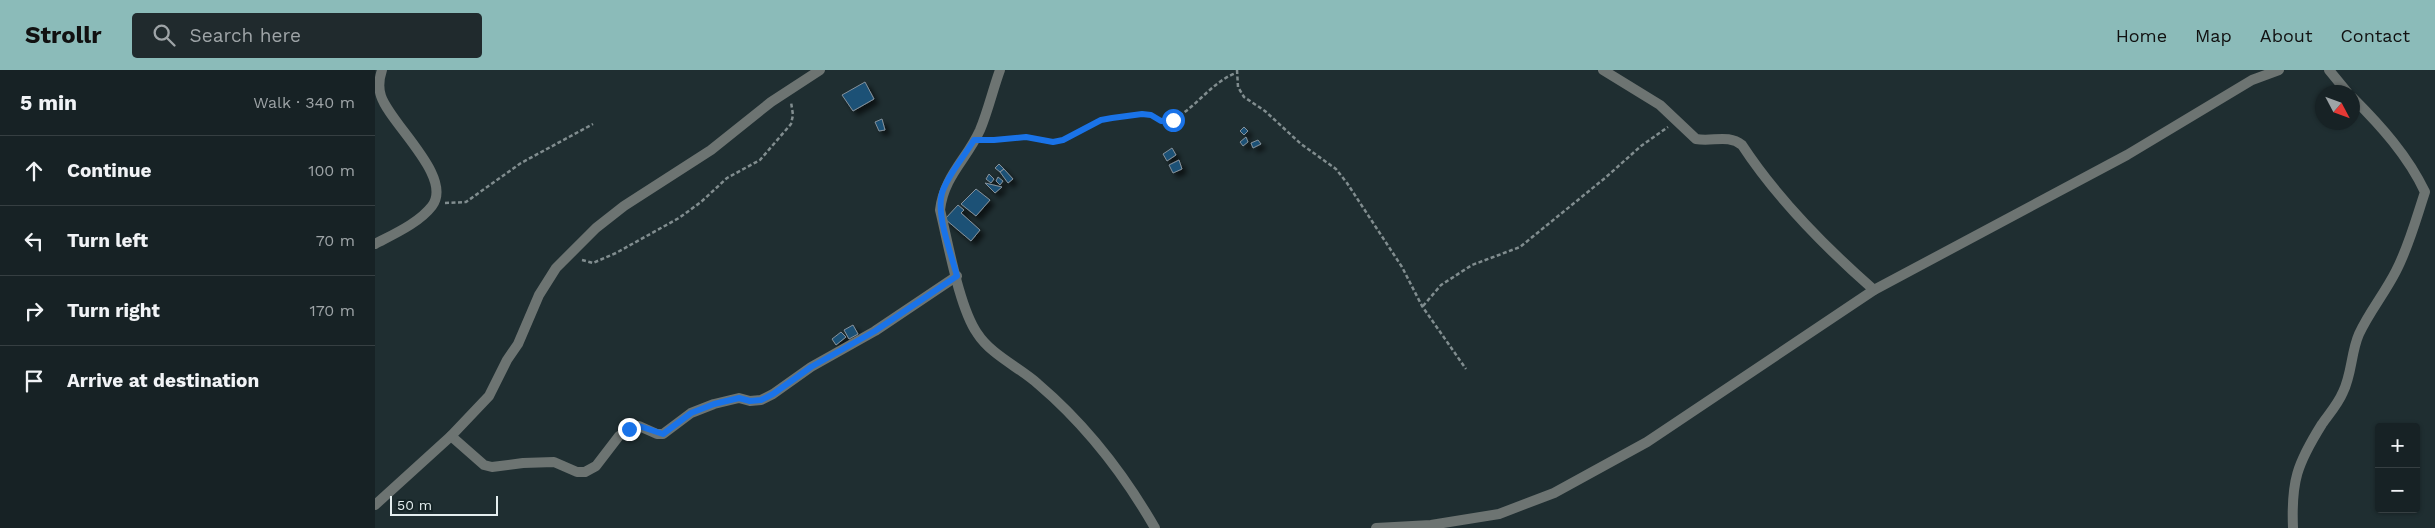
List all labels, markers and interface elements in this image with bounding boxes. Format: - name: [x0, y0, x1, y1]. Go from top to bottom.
- search box: [132, 13, 482, 58]
- text: Strollr: [25, 21, 102, 49]
- icon: search: [150, 21, 178, 49]
- text: Search here: [190, 24, 301, 47]
- text: Home: [2116, 25, 2167, 46]
- text: Map: [2195, 25, 2232, 46]
- text: About: [2260, 25, 2312, 46]
- text: Contact: [2340, 25, 2410, 46]
- north arrow: [2315, 85, 2360, 130]
- text: 5 min: [20, 90, 77, 115]
- text: Walk · 340 m: [253, 93, 355, 112]
- route start: [1162, 109, 1185, 132]
- icon: ahead: [20, 157, 48, 185]
- text: Continue: [67, 159, 151, 182]
- text: 100 m: [308, 161, 355, 180]
- icon: left: [20, 227, 48, 255]
- text: Turn left: [67, 229, 148, 252]
- text: 70 m: [316, 231, 355, 250]
- icon: right: [20, 297, 48, 325]
- text: Turn right: [67, 299, 160, 322]
- text: 170 m: [309, 301, 355, 320]
- icon: arrive: [20, 367, 48, 395]
- text: Arrive at destination: [67, 369, 259, 392]
- route end: [618, 418, 641, 441]
- map controls: [2375, 423, 2420, 513]
- button: +: [2375, 423, 2420, 468]
- button: −: [2375, 468, 2420, 513]
- scale bar: [390, 493, 497, 516]
- text: 50 m: [397, 497, 432, 513]

